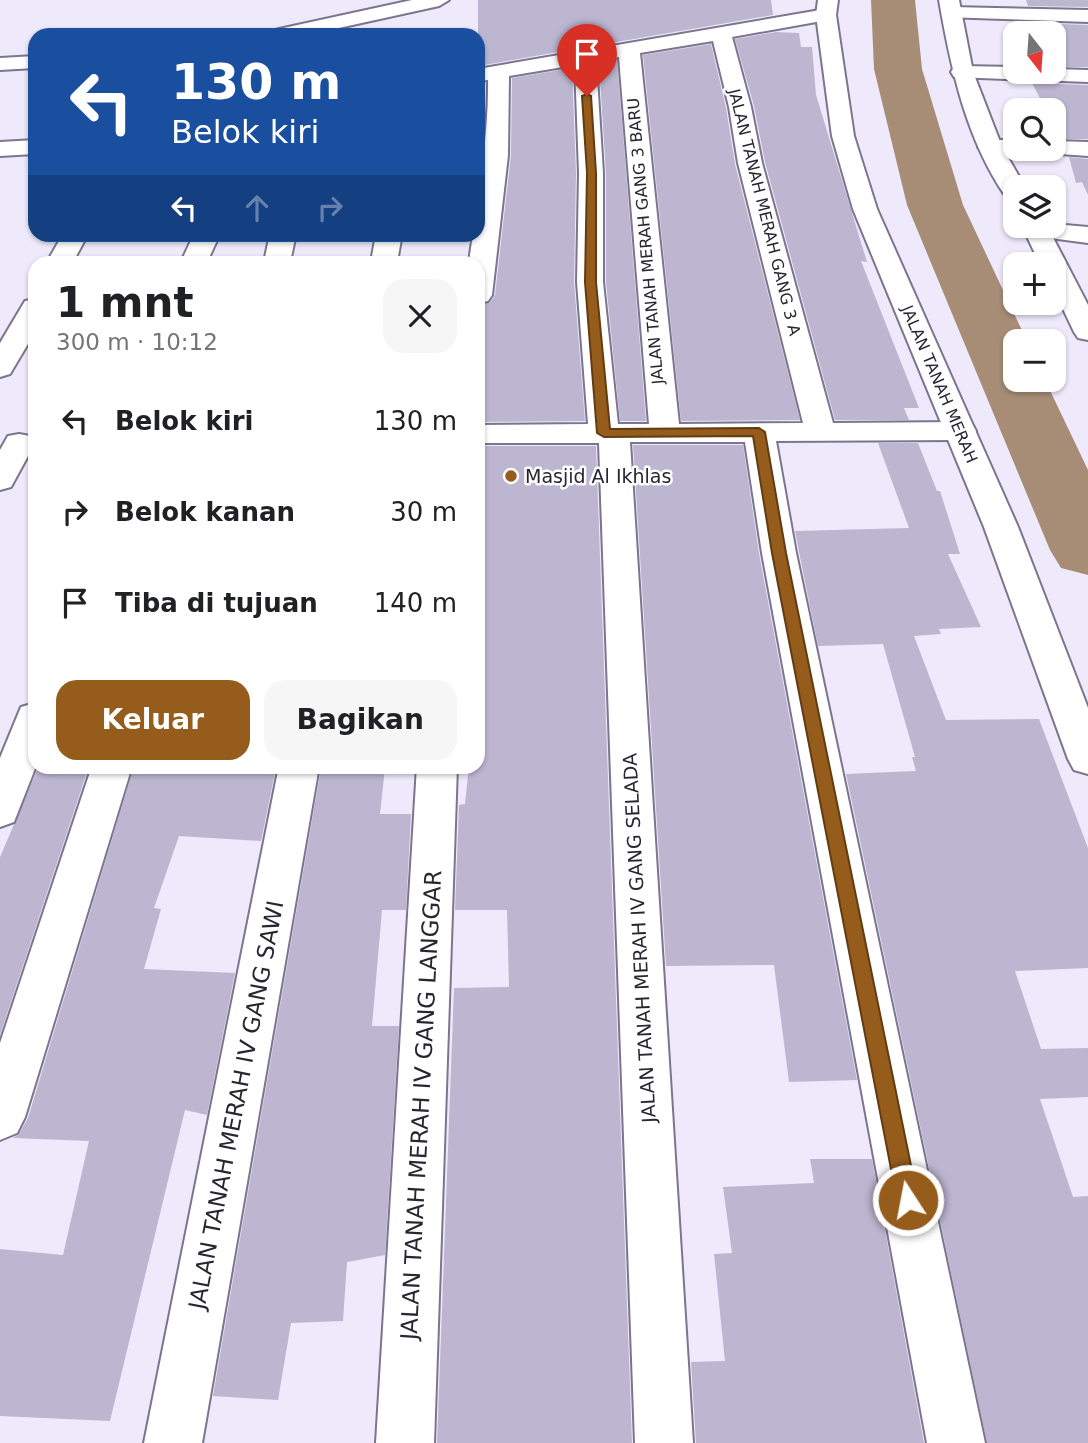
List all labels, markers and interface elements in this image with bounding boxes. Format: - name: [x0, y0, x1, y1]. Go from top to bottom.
- north arrow: [1003, 21, 1066, 84]
- map controls: [1003, 21, 1066, 392]
- pin: [557, 24, 617, 96]
- icon: arrive: [568, 35, 606, 73]
- text: 130 m: [171, 54, 341, 111]
- icon: left: [56, 56, 147, 147]
- street label: JALAN TANAH MERAH GANG 3 A: [724, 86, 804, 338]
- street label: JALAN TANAH MERAH GANG 3 BARU: [624, 97, 668, 386]
- button: search: [1003, 98, 1066, 161]
- text: Belok kiri: [171, 113, 319, 151]
- button: layers: [1003, 175, 1066, 238]
- icon: left: [165, 189, 203, 227]
- icon: ahead: [238, 189, 276, 227]
- icon: right: [311, 189, 349, 227]
- button: +: [1003, 252, 1066, 315]
- text: 1 mnt: [56, 278, 194, 327]
- button: close: [383, 279, 457, 353]
- street label: JALAN TANAH MERAH: [897, 302, 981, 466]
- text: 300 m · 10:12: [56, 329, 218, 355]
- button: −: [1003, 329, 1066, 392]
- icon: left: [56, 402, 94, 440]
- text: Belok kiri: [115, 406, 254, 436]
- text: 130 m: [374, 406, 457, 436]
- place label: Masjid Al Ikhlas: [525, 465, 671, 487]
- marker: Masjid Al Ikhlas: [503, 468, 519, 484]
- icon: right: [56, 493, 94, 531]
- text: Belok kanan: [115, 497, 295, 527]
- text: 30 m: [390, 497, 457, 527]
- icon: arrive: [56, 584, 94, 622]
- text: Tiba di tujuan: [115, 588, 318, 618]
- text: 140 m: [374, 588, 457, 618]
- button: Keluar: [56, 680, 250, 760]
- button: Bagikan: [264, 680, 457, 760]
- street label: JALAN TANAH MERAH IV GANG SELADA: [618, 753, 660, 1124]
- street label: JALAN TANAH MERAH IV GANG LANGGAR: [396, 869, 446, 1343]
- street label: JALAN TANAH MERAH IV GANG SAWI: [183, 898, 288, 1314]
- position arrow: [871, 1163, 945, 1237]

